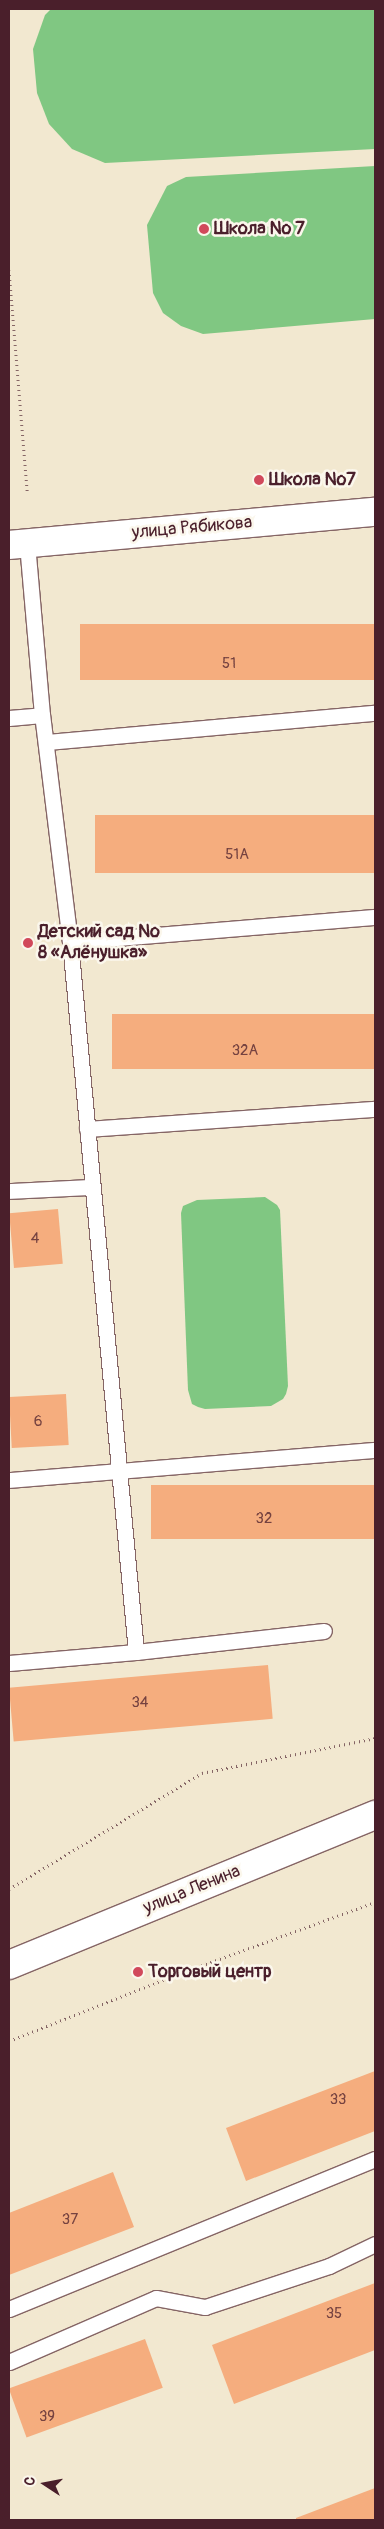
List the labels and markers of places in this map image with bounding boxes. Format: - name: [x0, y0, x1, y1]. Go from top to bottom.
- place label: Школа № 7: [214, 218, 305, 240]
- marker: Школа № 7: [198, 223, 210, 235]
- place label: Школа №7: [269, 469, 356, 491]
- marker: Школа №7: [253, 474, 265, 486]
- place label: Детский сад № 8 «Алёнушка»: [38, 922, 160, 964]
- marker: Детский сад № 8 «Алёнушка»: [22, 937, 34, 949]
- place label: Торговый центр: [148, 1961, 272, 1983]
- marker: Торговый центр: [132, 1966, 144, 1978]

